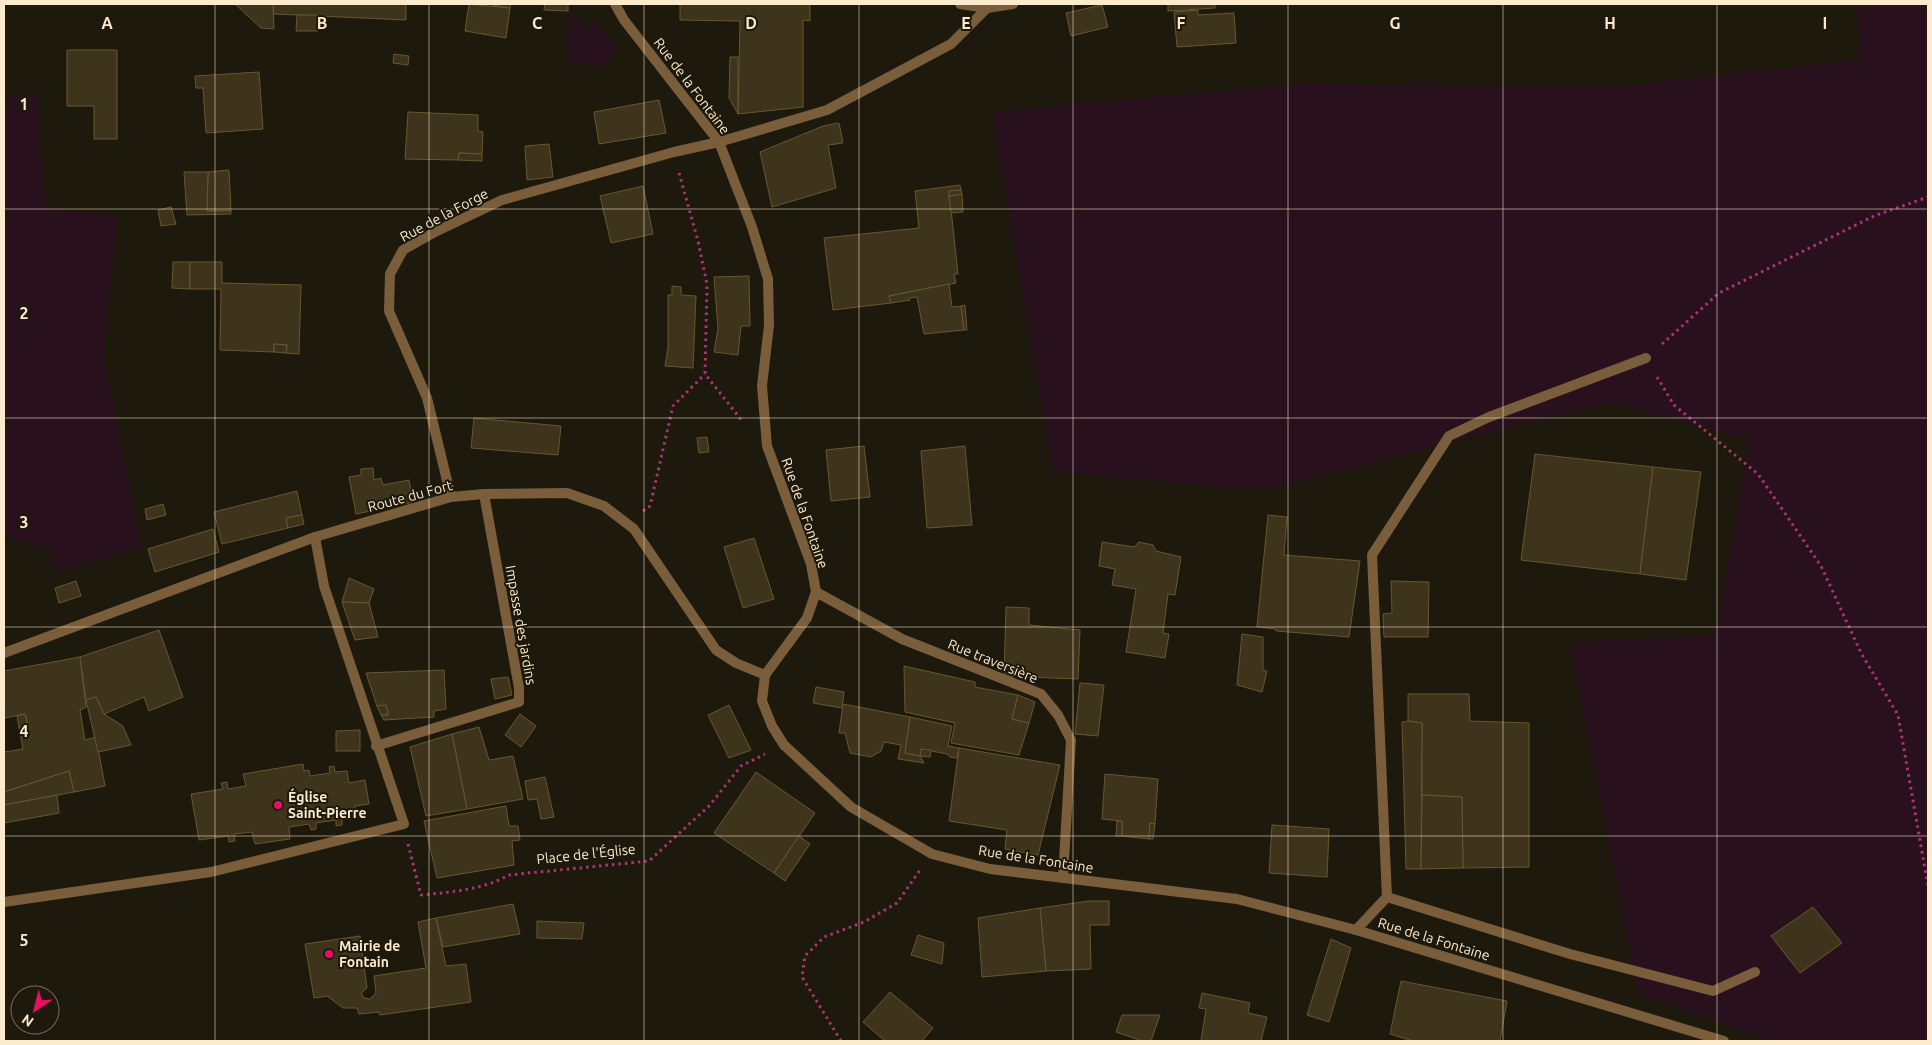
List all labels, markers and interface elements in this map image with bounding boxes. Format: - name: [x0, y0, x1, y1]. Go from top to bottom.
- text: A: [101, 14, 113, 32]
- text: B: [317, 14, 327, 32]
- text: C: [532, 14, 542, 32]
- text: D: [745, 14, 757, 32]
- text: E: [961, 14, 971, 32]
- text: F: [1177, 14, 1186, 32]
- text: G: [1389, 14, 1401, 32]
- text: H: [1604, 14, 1616, 32]
- text: I: [1823, 14, 1827, 32]
- street label: Rue de la Fontaine: [651, 35, 733, 137]
- text: 1: [19, 95, 29, 113]
- street label: Rue de la Forge: [397, 185, 491, 245]
- text: 2: [19, 304, 29, 322]
- street label: Rue de la Fontaine: [779, 455, 831, 571]
- street label: Route du Fort: [366, 477, 455, 515]
- text: 3: [19, 513, 29, 531]
- street label: Impasse des jardins: [503, 564, 539, 686]
- street label: Rue traversière: [946, 636, 1040, 686]
- text: 4: [19, 722, 29, 740]
- place label: Église Saint-Pierre: [288, 788, 366, 821]
- marker: Église Saint-Pierre: [272, 799, 284, 811]
- street label: Place de l'Église: [536, 840, 636, 867]
- street label: Rue de la Fontaine: [977, 842, 1095, 876]
- street label: Rue de la Fontaine: [1376, 914, 1492, 964]
- text: 5: [19, 931, 29, 949]
- place label: Mairie de Fontain: [339, 938, 400, 970]
- marker: Mairie de Fontain: [323, 948, 335, 960]
- north arrow: [10, 985, 60, 1035]
- text: N: [19, 1011, 36, 1030]

